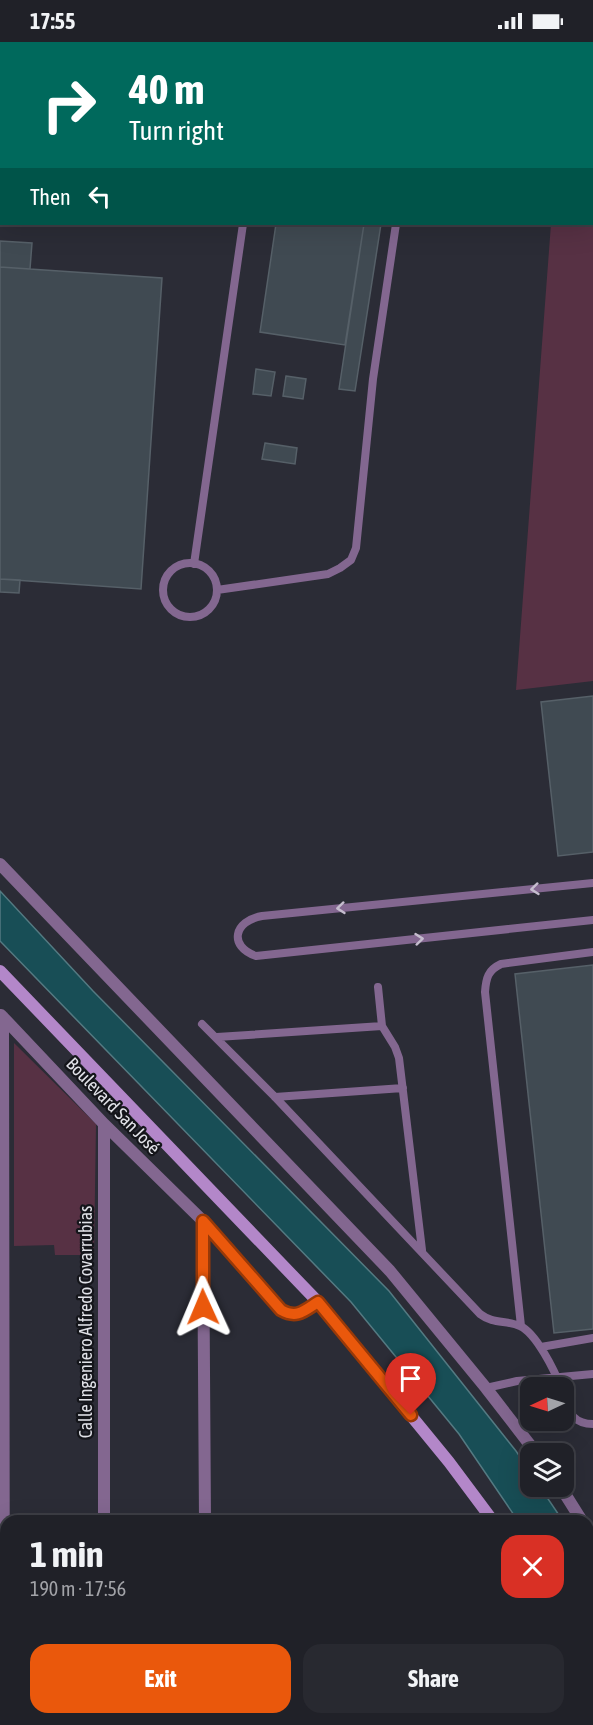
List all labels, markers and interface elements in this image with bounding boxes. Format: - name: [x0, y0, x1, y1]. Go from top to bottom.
- text: 17:55: [30, 8, 75, 34]
- text: 40 m: [129, 65, 204, 113]
- icon: right: [30, 66, 108, 144]
- text: Turn right: [129, 115, 224, 146]
- icon: left: [83, 180, 116, 213]
- text: Then: [30, 184, 71, 210]
- one-way arrow: [530, 882, 539, 895]
- one-way arrow: [336, 901, 345, 914]
- one-way arrow: [414, 933, 423, 945]
- street label: Boulevard San José: [62, 1053, 165, 1158]
- street label: Calle Ingeniero Alfredo Covarrubias: [75, 1206, 96, 1438]
- position arrow: [171, 1275, 235, 1339]
- pin: [385, 1353, 436, 1415]
- icon: arrive: [394, 1362, 427, 1395]
- north arrow: [520, 1377, 574, 1431]
- map controls: [520, 1377, 574, 1497]
- button: layers: [520, 1443, 574, 1497]
- text: 1 min: [30, 1533, 104, 1575]
- button: close: [501, 1535, 564, 1598]
- text: 190 m · 17:56: [30, 1577, 126, 1600]
- button: Exit: [30, 1644, 291, 1713]
- button: Share: [303, 1644, 564, 1713]

